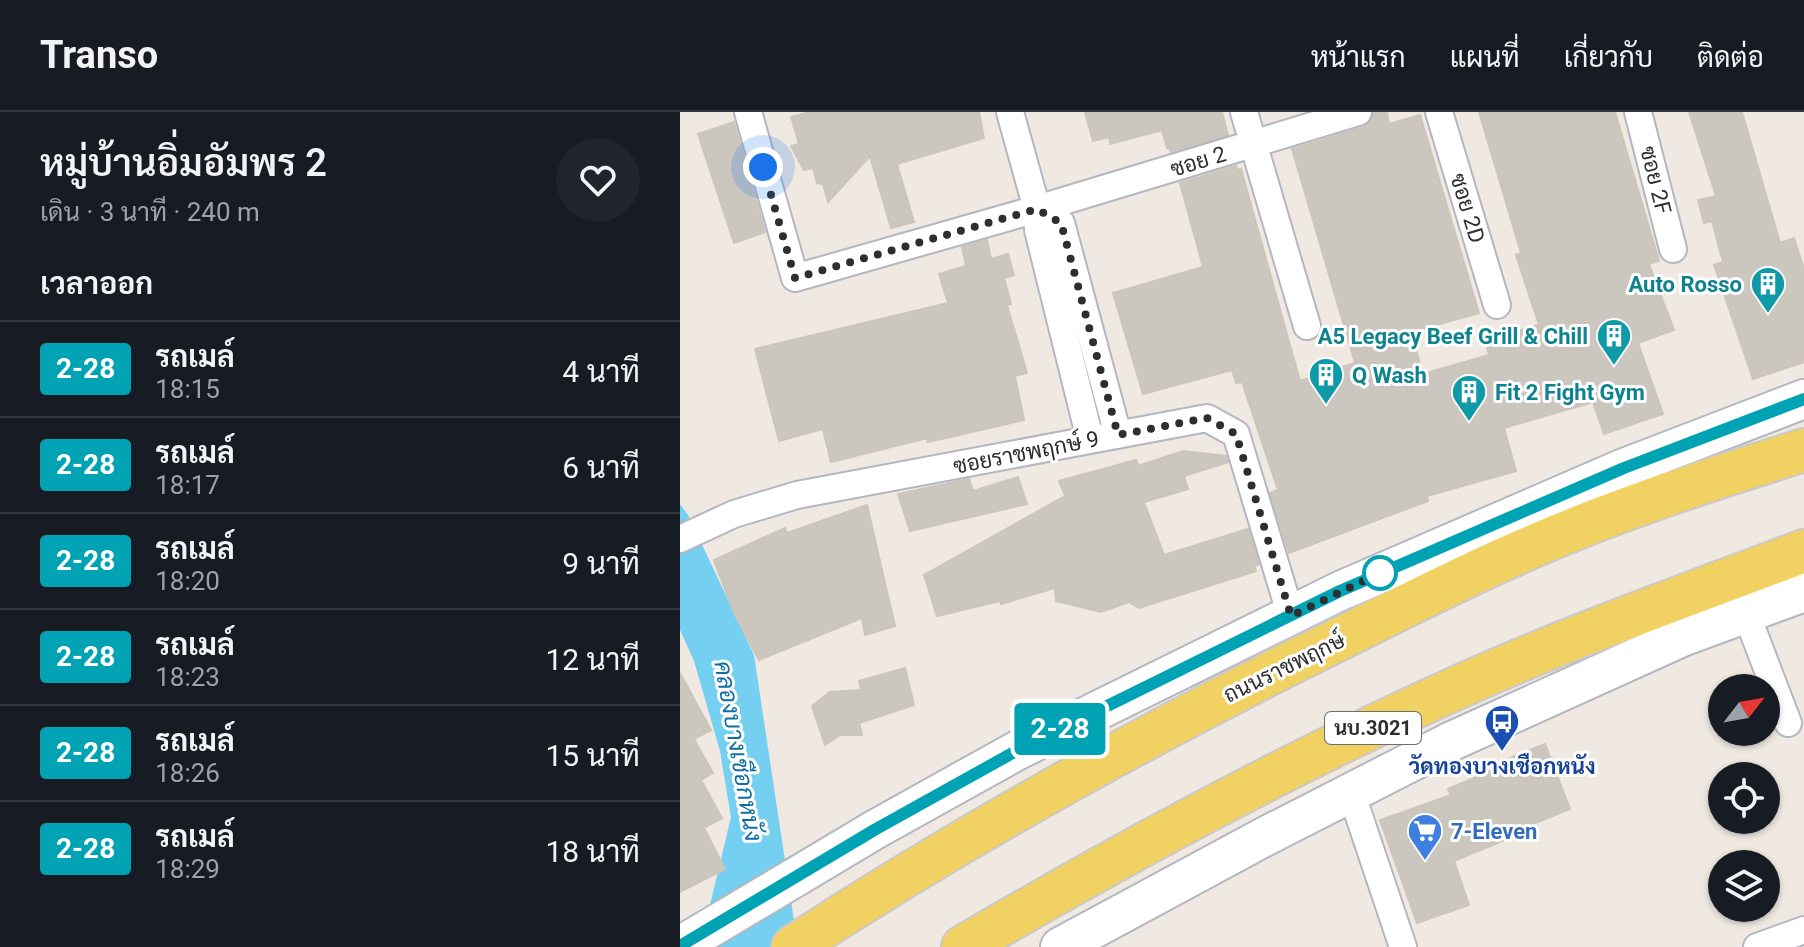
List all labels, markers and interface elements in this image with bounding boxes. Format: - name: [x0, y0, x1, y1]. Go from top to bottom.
- text: Transo: [40, 33, 158, 77]
- text: หน้าแรก: [1311, 41, 1406, 74]
- text: แผนที่: [1450, 41, 1520, 74]
- text: เกี่ยวกับ: [1564, 41, 1653, 74]
- text: ติดต่อ: [1697, 41, 1764, 74]
- button: heart: [556, 138, 640, 222]
- text: หมู่บ้านอิ่มอัมพร 2: [40, 141, 327, 185]
- street label: ซอย 2: [1167, 141, 1229, 182]
- street label: ซอย 2F: [1635, 144, 1676, 217]
- your location: [743, 147, 783, 187]
- street label: ซอย 2D: [1445, 170, 1490, 246]
- text: เดิน · 3 นาที · 240 m: [40, 197, 260, 227]
- building icon: Auto Rosso: [1749, 265, 1787, 315]
- text: เวลาออก: [40, 266, 153, 301]
- place label: Auto Rosso: [1628, 272, 1742, 297]
- building icon: A5 Legacy Beef Grill & Chill: [1595, 317, 1633, 367]
- place label: A5 Legacy Beef Grill & Chill: [1318, 324, 1588, 349]
- text: รถเมล์: [155, 339, 235, 374]
- text: 2-28: [56, 352, 115, 385]
- text: 4 นาที: [562, 354, 640, 389]
- building icon: Q Wash: [1307, 356, 1345, 406]
- place label: Q Wash: [1352, 363, 1427, 388]
- building icon: Fit 2 Fight Gym: [1450, 373, 1488, 423]
- text: 18:15: [155, 374, 220, 404]
- place label: Fit 2 Fight Gym: [1495, 380, 1645, 405]
- street label: ซอยราชพฤกษ์ 9: [951, 424, 1101, 480]
- text: รถเมล์: [155, 435, 235, 470]
- text: 2-28: [56, 448, 115, 481]
- text: 6 นาที: [562, 450, 640, 485]
- text: 18:17: [155, 470, 220, 500]
- text: รถเมล์: [155, 531, 235, 566]
- text: 2-28: [56, 544, 115, 577]
- text: 9 นาที: [562, 546, 640, 581]
- unlabelled marker: [1363, 556, 1397, 590]
- text: 18:20: [155, 566, 220, 596]
- street label: ถนนราชพฤกษ์: [1219, 625, 1350, 708]
- text: รถเมล์: [155, 627, 235, 662]
- text: 2-28: [56, 640, 115, 673]
- text: 12 นาที: [545, 642, 640, 677]
- water label: คลองบางเชือกหนัง: [708, 658, 769, 844]
- text: 18:23: [155, 662, 220, 692]
- north arrow: [1708, 674, 1780, 746]
- map controls: [1708, 674, 1780, 922]
- line badge: 2-28: [1004, 703, 1116, 755]
- bus stop icon: วัดทองบางเชือกหนัง: [1483, 703, 1521, 753]
- text: 2-28: [1030, 712, 1090, 745]
- road number: นบ.3021: [1325, 712, 1421, 744]
- text: รถเมล์: [155, 723, 235, 758]
- text: 2-28: [56, 736, 115, 769]
- text: 15 นาที: [545, 738, 640, 773]
- place label: วัดทองบางเชือกหนัง: [1408, 753, 1596, 779]
- text: 18:26: [155, 758, 220, 788]
- button: locate: [1708, 762, 1780, 834]
- supermarket icon: 7-Eleven: [1406, 812, 1444, 862]
- text: รถเมล์: [155, 819, 235, 854]
- place label: 7-Eleven: [1451, 819, 1537, 844]
- text: 2-28: [56, 832, 115, 865]
- text: 18 นาที: [545, 834, 640, 869]
- button: layers: [1708, 850, 1780, 922]
- text: 18:29: [155, 854, 220, 884]

